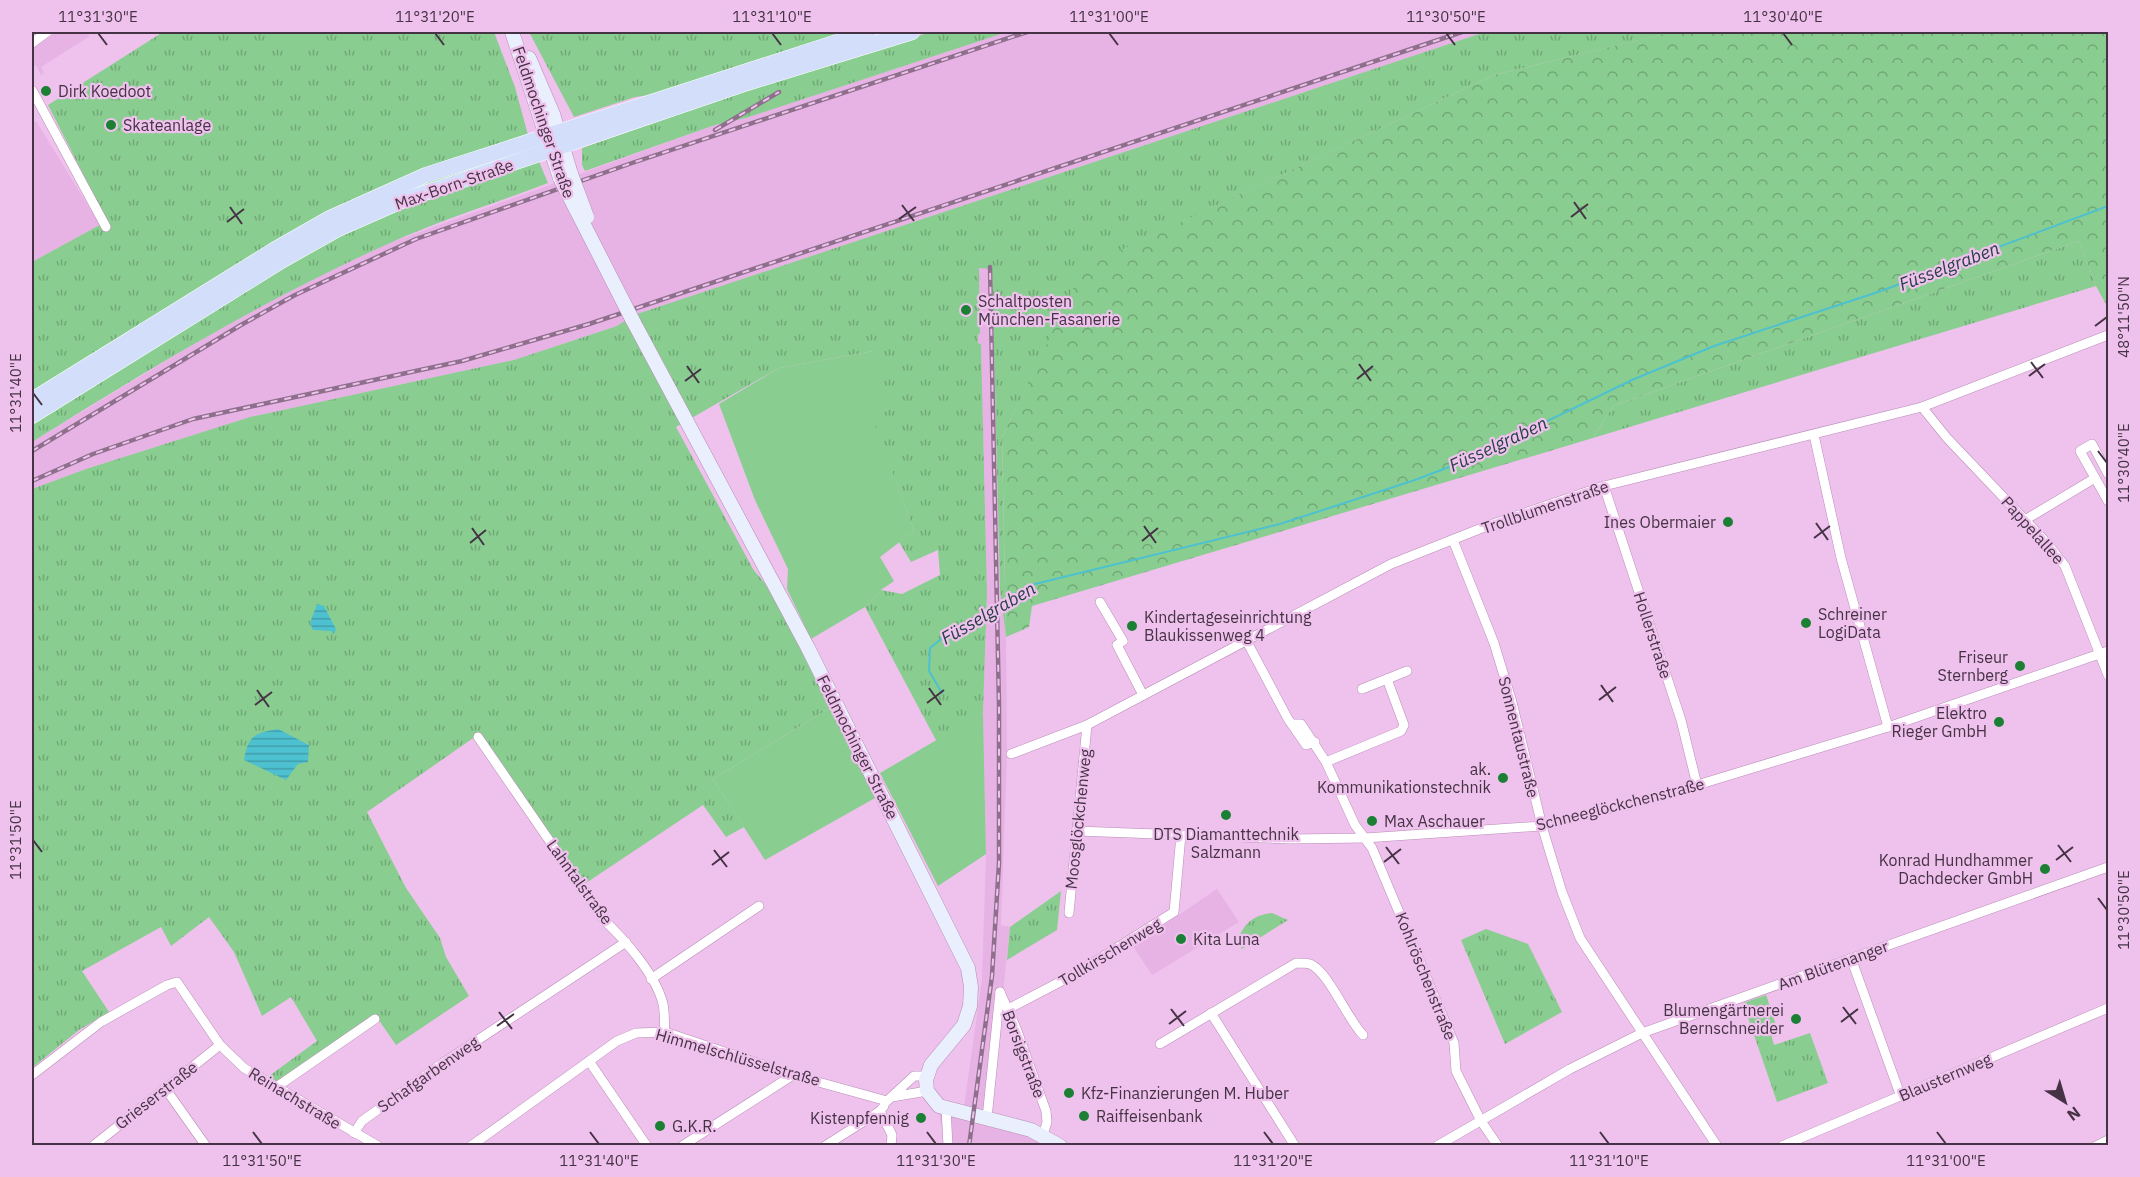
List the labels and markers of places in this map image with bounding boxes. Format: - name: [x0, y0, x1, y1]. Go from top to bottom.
- place label: Dirk Koedoot: [58, 81, 151, 101]
- marker: Dirk Koedoot: [39, 84, 53, 98]
- place label: Skateanlage: [123, 115, 211, 135]
- marker: Skateanlage: [104, 118, 118, 132]
- place label: Schaltposten München-Fasanerie: [978, 291, 1120, 329]
- marker: Schaltposten München-Fasanerie: [959, 303, 973, 317]
- place label: Ines Obermaier: [1604, 512, 1716, 532]
- marker: Ines Obermaier: [1721, 515, 1735, 529]
- place label: Schreiner LogiData: [1818, 604, 1887, 642]
- place label: Kindertageseinrichtung Blaukissenweg 4: [1144, 607, 1312, 645]
- marker: Schreiner LogiData: [1799, 616, 1813, 630]
- marker: Kindertageseinrichtung Blaukissenweg 4: [1125, 619, 1139, 633]
- place label: Friseur Sternberg: [1937, 647, 2009, 685]
- marker: Friseur Sternberg: [2013, 659, 2027, 673]
- place label: Elektro Rieger GmbH: [1892, 703, 1987, 741]
- marker: Elektro Rieger GmbH: [1992, 715, 2006, 729]
- place label: ak. Kommunikationstechnik: [1317, 759, 1492, 797]
- marker: ak. Kommunikationstechnik: [1496, 771, 1510, 785]
- marker: DTS Diamanttechnik Salzmann: [1219, 808, 1233, 822]
- place label: Max Aschauer: [1384, 811, 1485, 831]
- marker: Max Aschauer: [1365, 814, 1379, 828]
- place label: DTS Diamanttechnik Salzmann: [1153, 824, 1299, 862]
- place label: Konrad Hundhammer Dachdecker GmbH: [1879, 850, 2033, 888]
- marker: Konrad Hundhammer Dachdecker GmbH: [2038, 862, 2052, 876]
- place label: Kita Luna: [1193, 929, 1260, 949]
- marker: Kita Luna: [1174, 932, 1188, 946]
- place label: Blumengärtnerei Bernschneider: [1663, 1000, 1784, 1038]
- marker: Blumengärtnerei Bernschneider: [1789, 1012, 1803, 1026]
- place label: Kfz-Finanzierungen M. Huber: [1081, 1083, 1289, 1103]
- marker: Kfz-Finanzierungen M. Huber: [1062, 1086, 1076, 1100]
- place label: Raiffeisenbank: [1096, 1106, 1203, 1126]
- place label: Kistenpfennig: [810, 1108, 910, 1128]
- marker: Raiffeisenbank: [1077, 1109, 1091, 1123]
- marker: Kistenpfennig: [914, 1111, 928, 1125]
- place label: G.K.R.: [672, 1116, 717, 1136]
- marker: G.K.R.: [653, 1119, 667, 1133]

